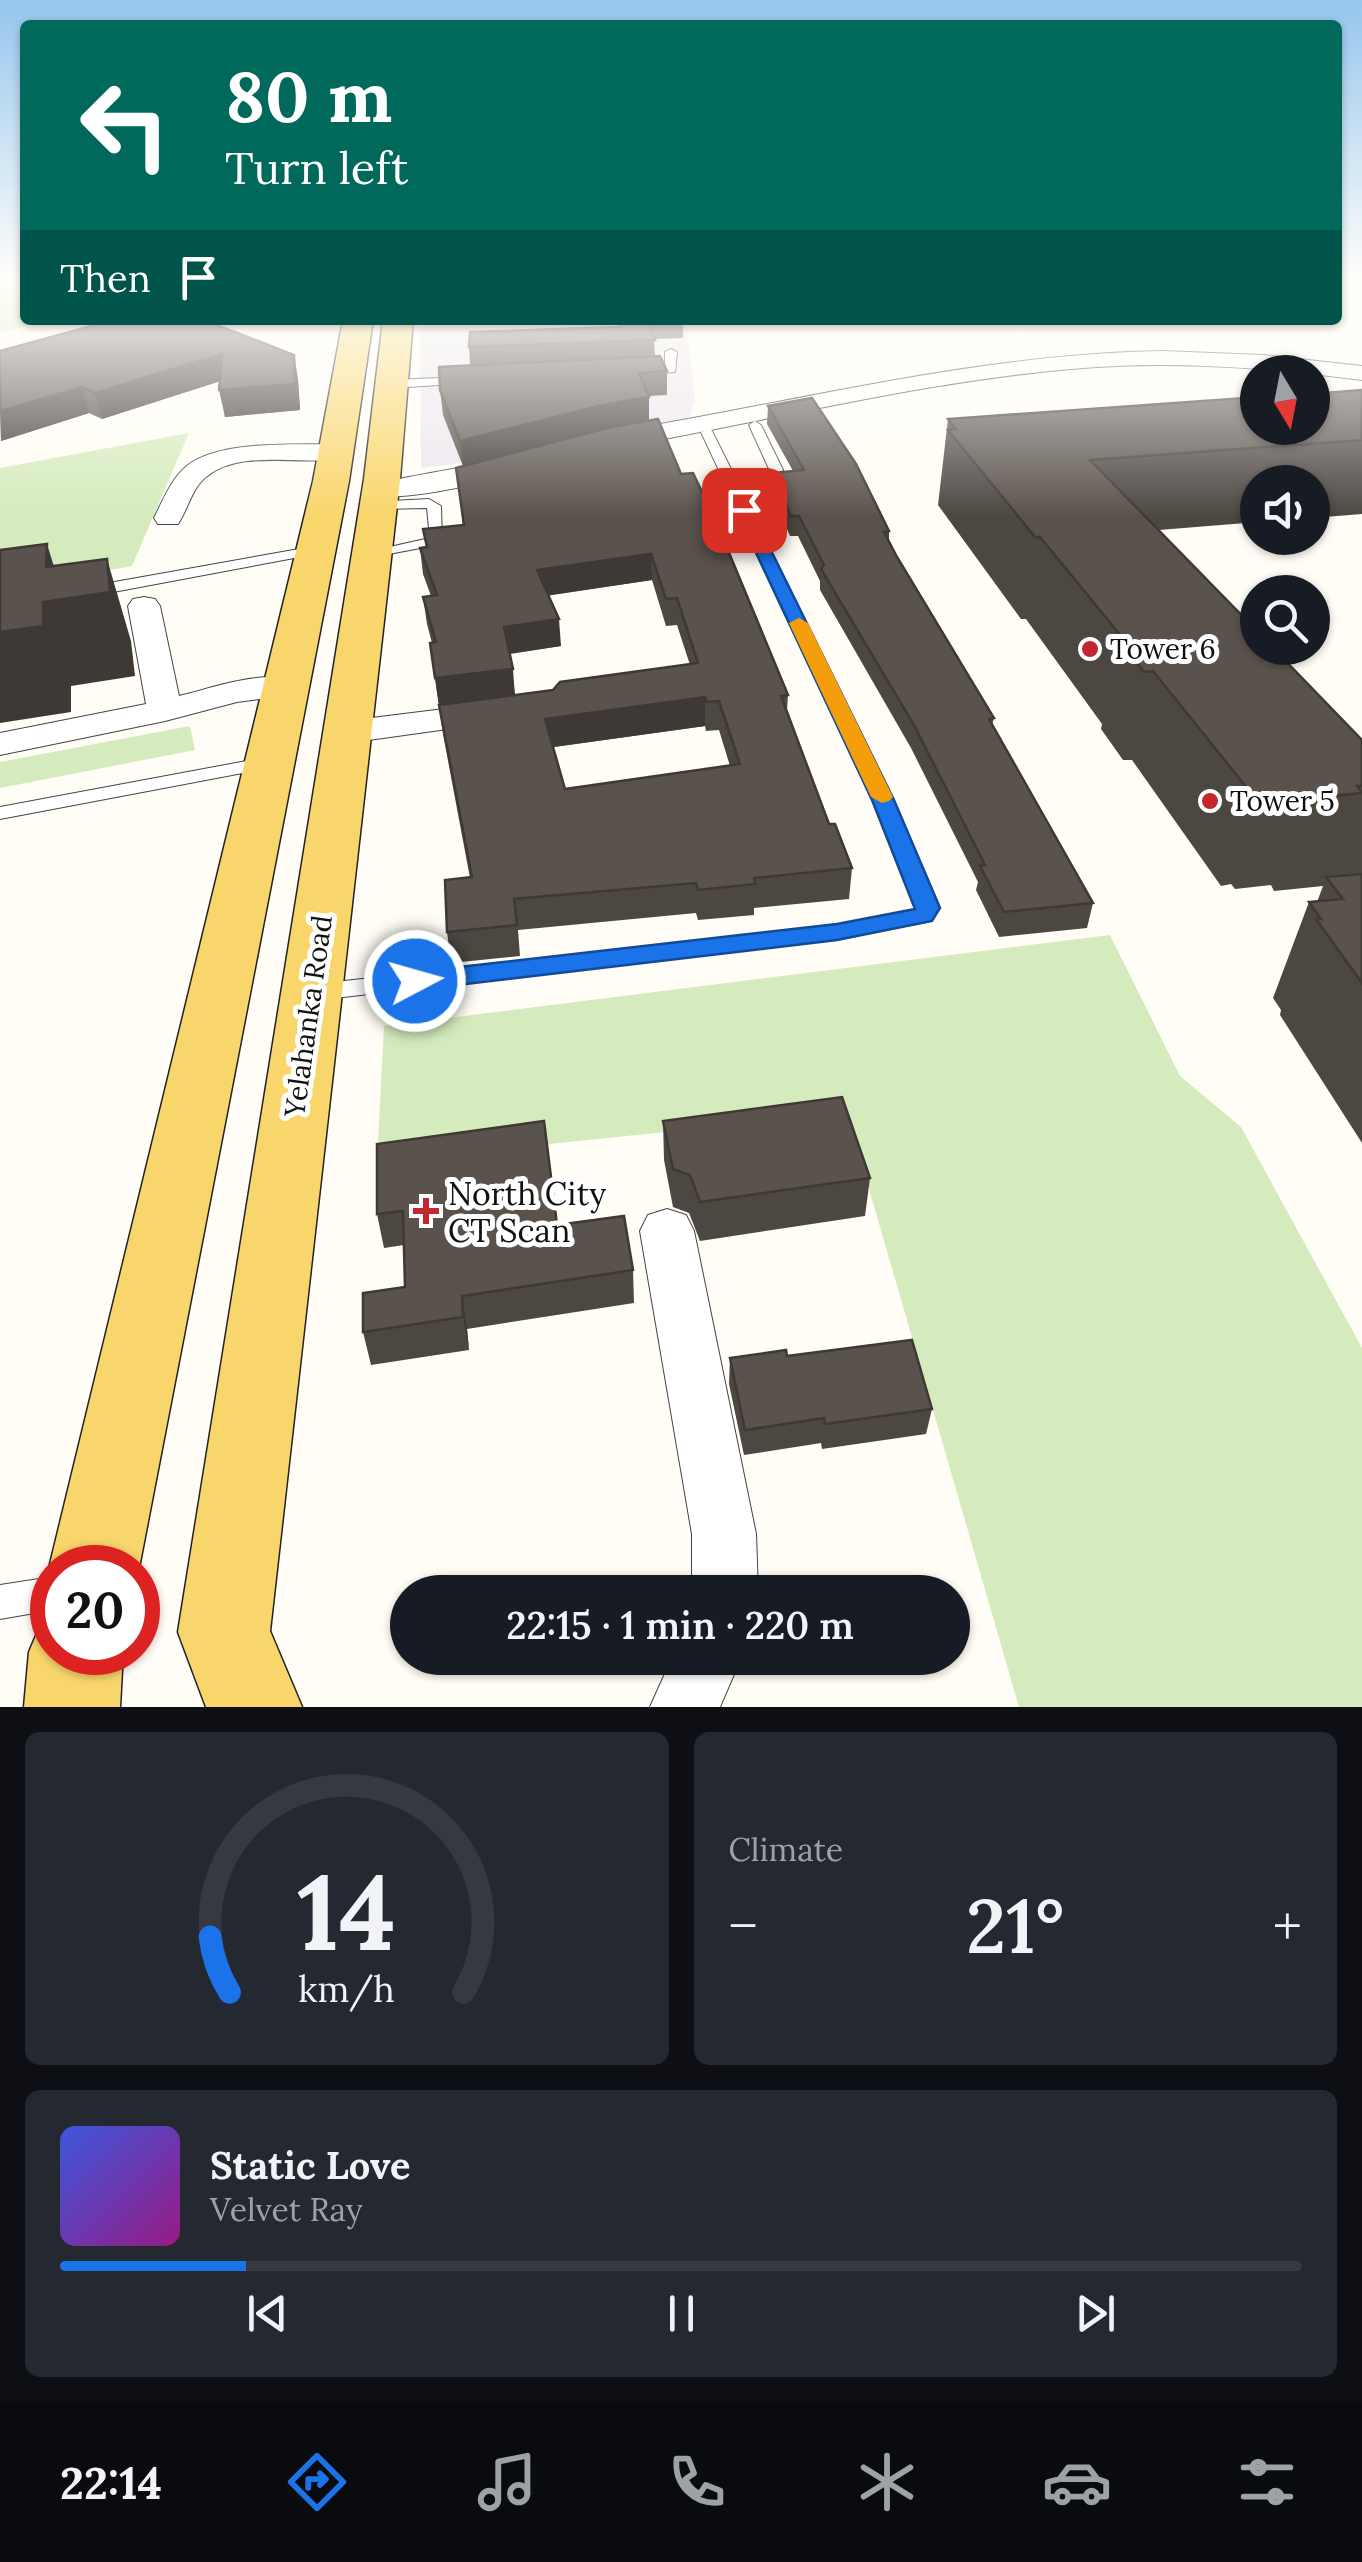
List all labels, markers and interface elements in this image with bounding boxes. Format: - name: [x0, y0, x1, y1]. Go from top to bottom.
- text: 80 m: [225, 52, 392, 141]
- icon: left: [60, 60, 190, 190]
- text: Turn left: [225, 139, 408, 196]
- icon: arrive: [171, 250, 226, 305]
- text: Then: [60, 254, 151, 302]
- north arrow: [1240, 355, 1330, 445]
- map controls: [1240, 355, 1330, 665]
- button: sound: [1240, 465, 1330, 555]
- pin: [702, 468, 787, 553]
- icon: arrive: [717, 483, 772, 538]
- button: search: [1240, 575, 1330, 665]
- place label: Tower 6: [1110, 631, 1216, 667]
- marker: Tower 6: [1079, 638, 1101, 660]
- place label: Tower 5: [1230, 783, 1335, 819]
- marker: Tower 5: [1199, 790, 1221, 812]
- street label: Yelahanka Road: [276, 913, 340, 1120]
- position arrow: [363, 929, 467, 1033]
- place label: North City CT Scan: [448, 1173, 606, 1251]
- marker: North City CT Scan: [413, 1198, 439, 1224]
- speed limit sign: 20: [30, 1545, 160, 1675]
- text: 22:15 · 1 min · 220 m: [506, 1601, 854, 1649]
- text: Climate: [729, 1829, 843, 1870]
- text: 14: [297, 1845, 396, 1978]
- text: 21°: [966, 1878, 1065, 1974]
- text: −: [729, 1891, 758, 1961]
- text: +: [1273, 1891, 1302, 1961]
- text: km/h: [298, 1966, 395, 2012]
- text: Static Love: [210, 2141, 410, 2189]
- text: Velvet Ray: [210, 2189, 363, 2230]
- icon: previous: [240, 2286, 295, 2341]
- icon: pause: [654, 2286, 709, 2341]
- icon: next: [1068, 2286, 1123, 2341]
- icon: directions: [282, 2447, 352, 2517]
- icon: music: [472, 2447, 542, 2517]
- icon: phone: [662, 2447, 732, 2517]
- icon: climate: [852, 2447, 922, 2517]
- icon: car: [1042, 2447, 1112, 2517]
- icon: filters: [1232, 2447, 1302, 2517]
- text: 22:14: [60, 2454, 162, 2511]

